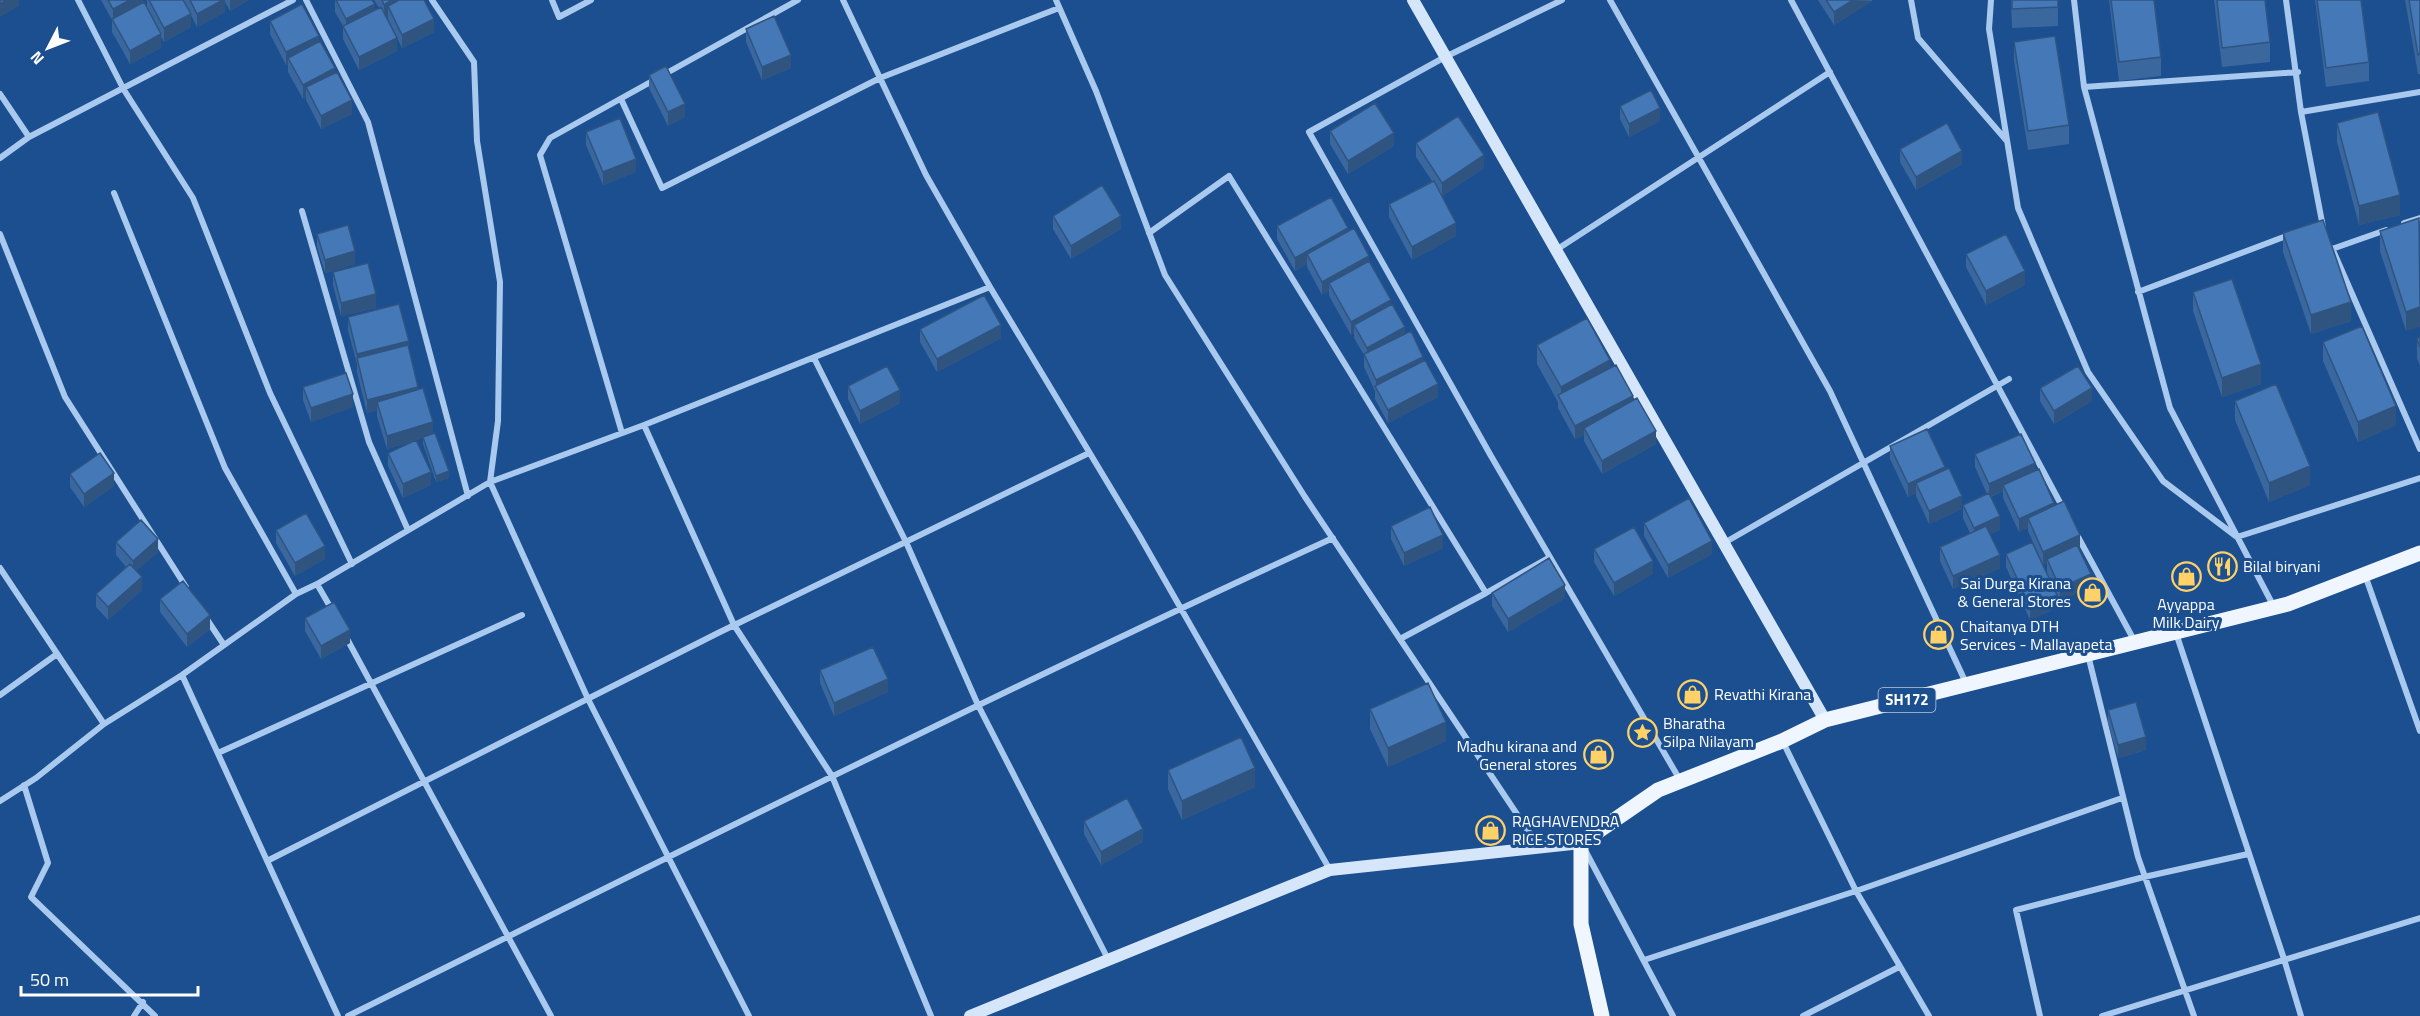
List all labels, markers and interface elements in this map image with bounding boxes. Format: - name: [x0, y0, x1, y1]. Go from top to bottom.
- north arrow: [18, 18, 78, 78]
- text: N: [24, 46, 49, 70]
- restaurant icon: Bilal biryani: [2206, 550, 2238, 582]
- place label: Bilal biryani: [2243, 554, 2320, 578]
- shop icon: Ayyappa Milk Dairy: [2170, 560, 2202, 592]
- place label: Sai Durga Kirana & General Stores: [1958, 571, 2071, 613]
- shop icon: Sai Durga Kirana & General Stores: [2076, 576, 2108, 608]
- place label: Ayyappa Milk Dairy: [2153, 592, 2220, 634]
- place label: Chaitanya DTH Services - Mallayapeta: [1960, 614, 2112, 656]
- shop icon: Chaitanya DTH Services - Mallayapeta: [1923, 619, 1955, 651]
- shop icon: Revathi Kirana: [1677, 678, 1709, 710]
- place label: Revathi Kirana: [1714, 682, 1811, 706]
- road number: SH172: [1878, 688, 1936, 712]
- place label: Bharatha Silpa Nilayam: [1663, 711, 1754, 753]
- place icon: Bharatha Silpa Nilayam: [1626, 716, 1658, 748]
- place label: Madhu kirana and General stores: [1457, 734, 1577, 776]
- shop icon: Madhu kirana and General stores: [1582, 739, 1614, 771]
- place label: RAGHAVENDRA RICE STORES: [1512, 809, 1620, 851]
- shop icon: RAGHAVENDRA RICE STORES: [1475, 814, 1507, 846]
- scale bar: [21, 959, 198, 997]
- text: 50 m: [30, 966, 69, 993]

